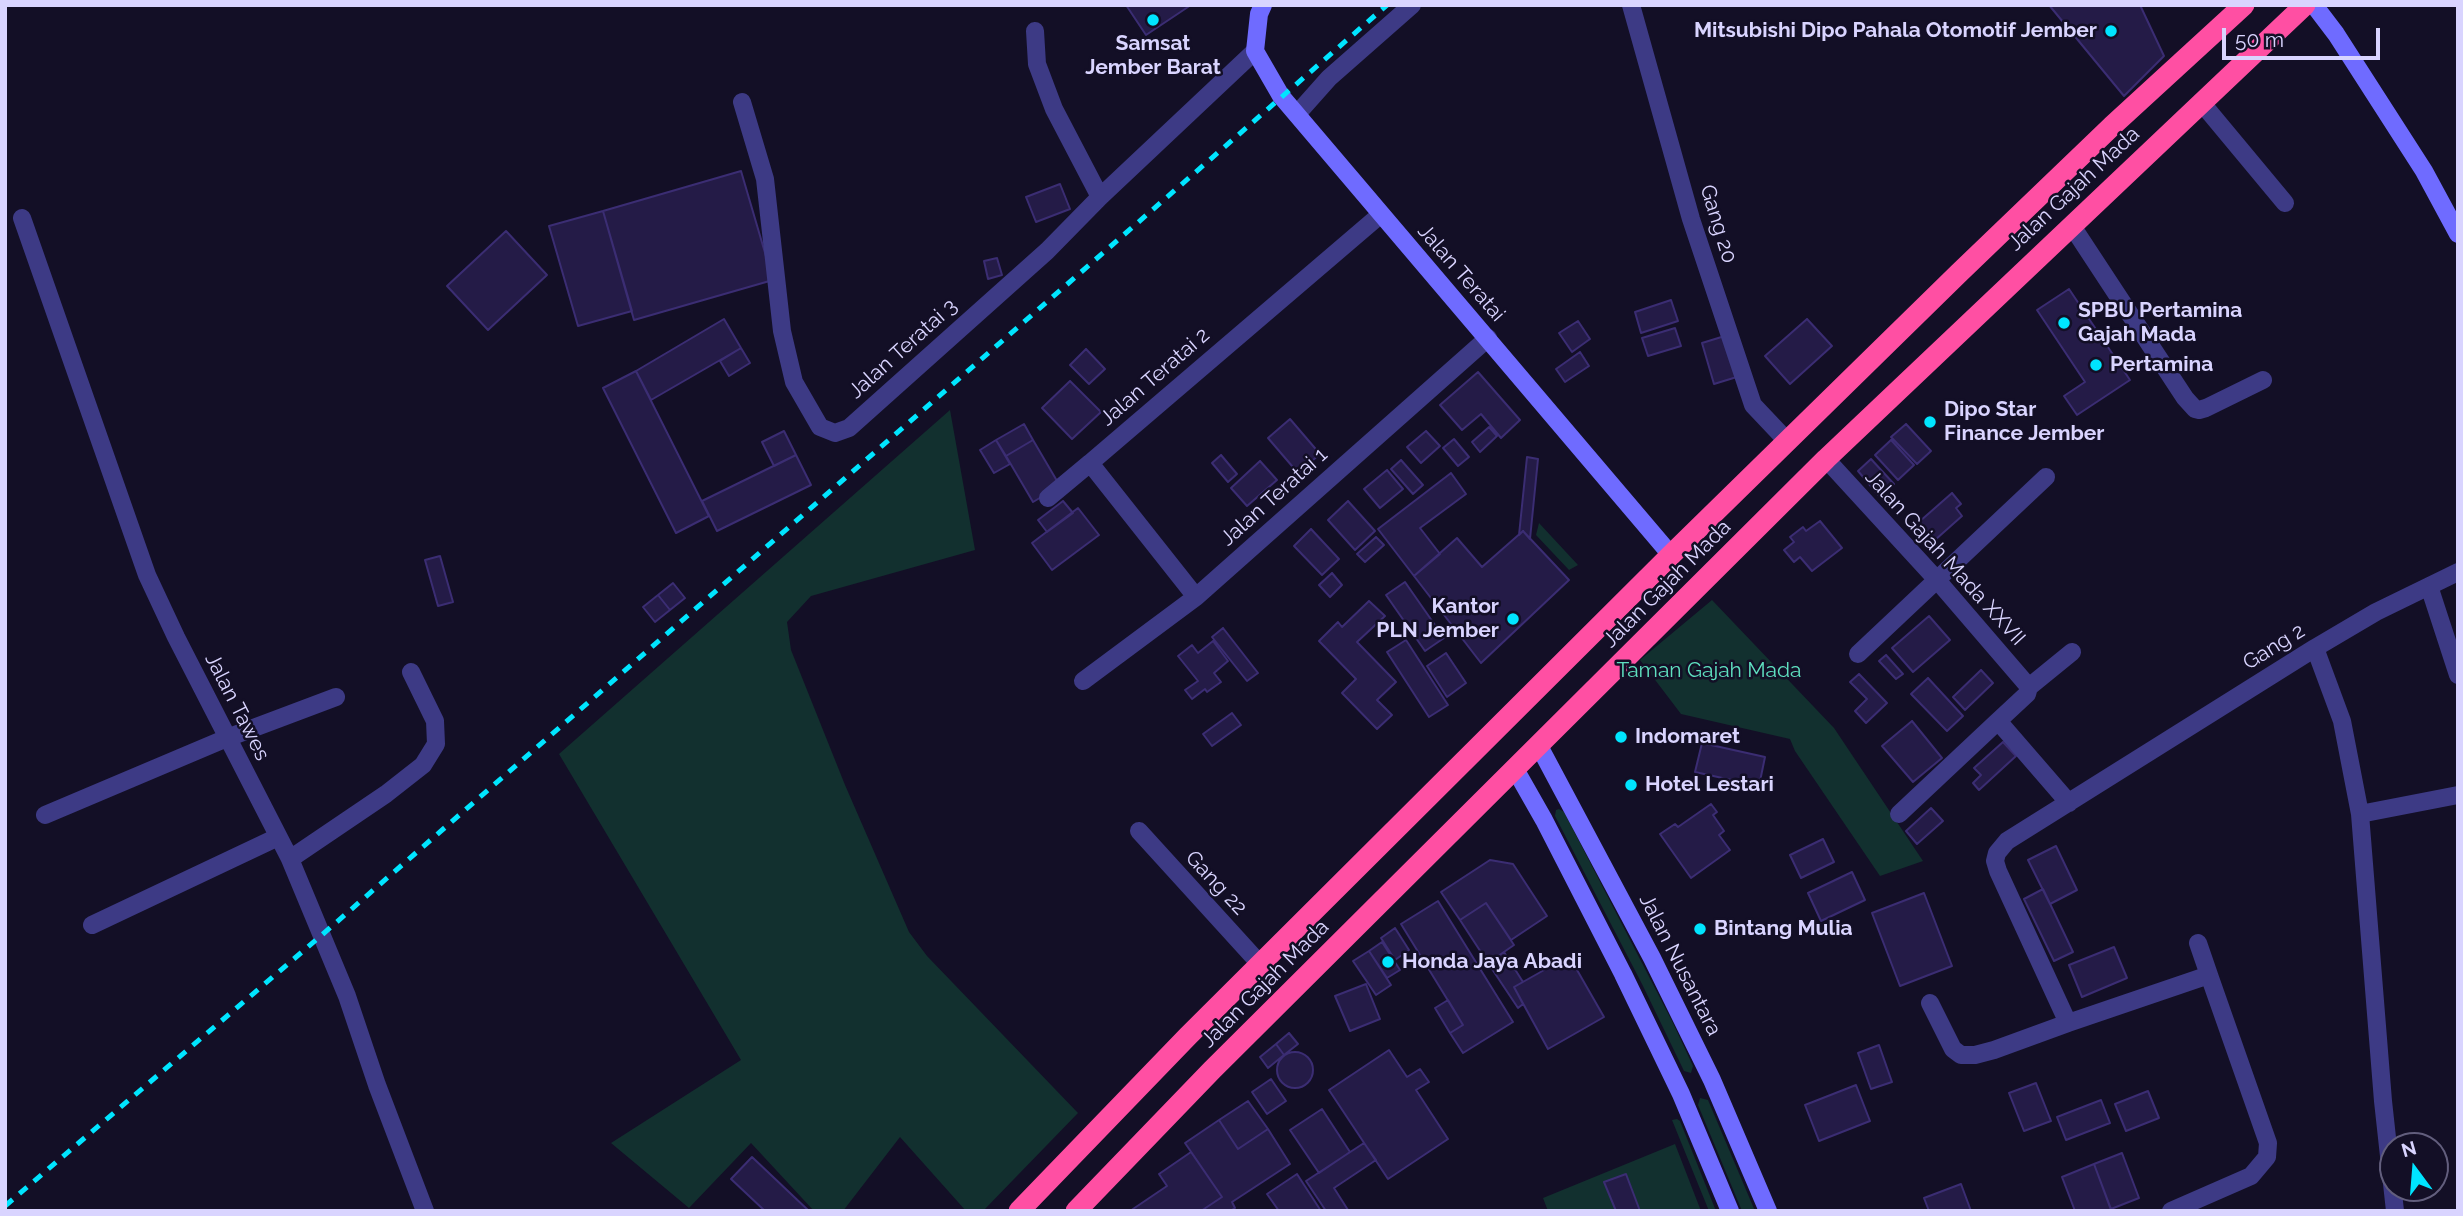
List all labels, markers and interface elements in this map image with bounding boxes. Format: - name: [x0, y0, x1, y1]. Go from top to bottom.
- marker: Samsat Jember Barat: [1145, 12, 1161, 28]
- scale bar: [2225, 14, 2382, 58]
- place label: Mitsubishi Dipo Pahala Otomotif Jember: [1694, 18, 2097, 44]
- marker: Mitsubishi Dipo Pahala Otomotif Jember: [2103, 23, 2119, 39]
- text: 50 m: [2235, 27, 2284, 52]
- place label: Samsat Jember Barat: [1085, 31, 1221, 81]
- street label: Jalan Gajah Mada: [2003, 122, 2145, 256]
- street label: Gang 20: [1694, 182, 1742, 266]
- street label: Jalan Teratai: [1412, 219, 1510, 327]
- street label: Jalan Teratai 3: [844, 294, 962, 404]
- place label: SPBU Pertamina Gajah Mada: [2078, 298, 2242, 348]
- marker: SPBU Pertamina Gajah Mada: [2056, 315, 2072, 331]
- street label: Jalan Teratai 2: [1095, 323, 1215, 431]
- place label: Pertamina: [2110, 352, 2213, 378]
- marker: Pertamina: [2088, 357, 2104, 373]
- place label: Dipo Star Finance Jember: [1944, 397, 2104, 447]
- marker: Dipo Star Finance Jember: [1922, 414, 1938, 430]
- street label: Jalan Teratai 1: [1215, 442, 1333, 552]
- street label: Jalan Gajah Mada XXVII: [1860, 465, 2030, 651]
- street label: Jalan Gajah Mada: [1598, 515, 1736, 653]
- place label: Kantor PLN Jember: [1376, 594, 1499, 644]
- marker: Kantor PLN Jember: [1505, 611, 1521, 627]
- street label: Gang 2: [2238, 618, 2310, 676]
- street label: Jalan Tawes: [199, 649, 275, 765]
- park label: Taman Gajah Mada: [1617, 658, 1801, 684]
- place label: Indomaret: [1635, 724, 1740, 750]
- marker: Indomaret: [1613, 729, 1629, 745]
- place label: Hotel Lestari: [1645, 772, 1774, 798]
- marker: Hotel Lestari: [1623, 777, 1639, 793]
- street label: Gang 22: [1180, 846, 1252, 920]
- street label: Jalan Nusantara: [1633, 890, 1727, 1040]
- street label: Jalan Gajah Mada: [1196, 915, 1334, 1053]
- place label: Bintang Mulia: [1714, 916, 1853, 942]
- marker: Bintang Mulia: [1692, 921, 1708, 937]
- place label: Honda Jaya Abadi: [1402, 949, 1582, 975]
- marker: Honda Jaya Abadi: [1380, 954, 1396, 970]
- north arrow: [2379, 1132, 2449, 1202]
- text: N: [2399, 1136, 2419, 1161]

